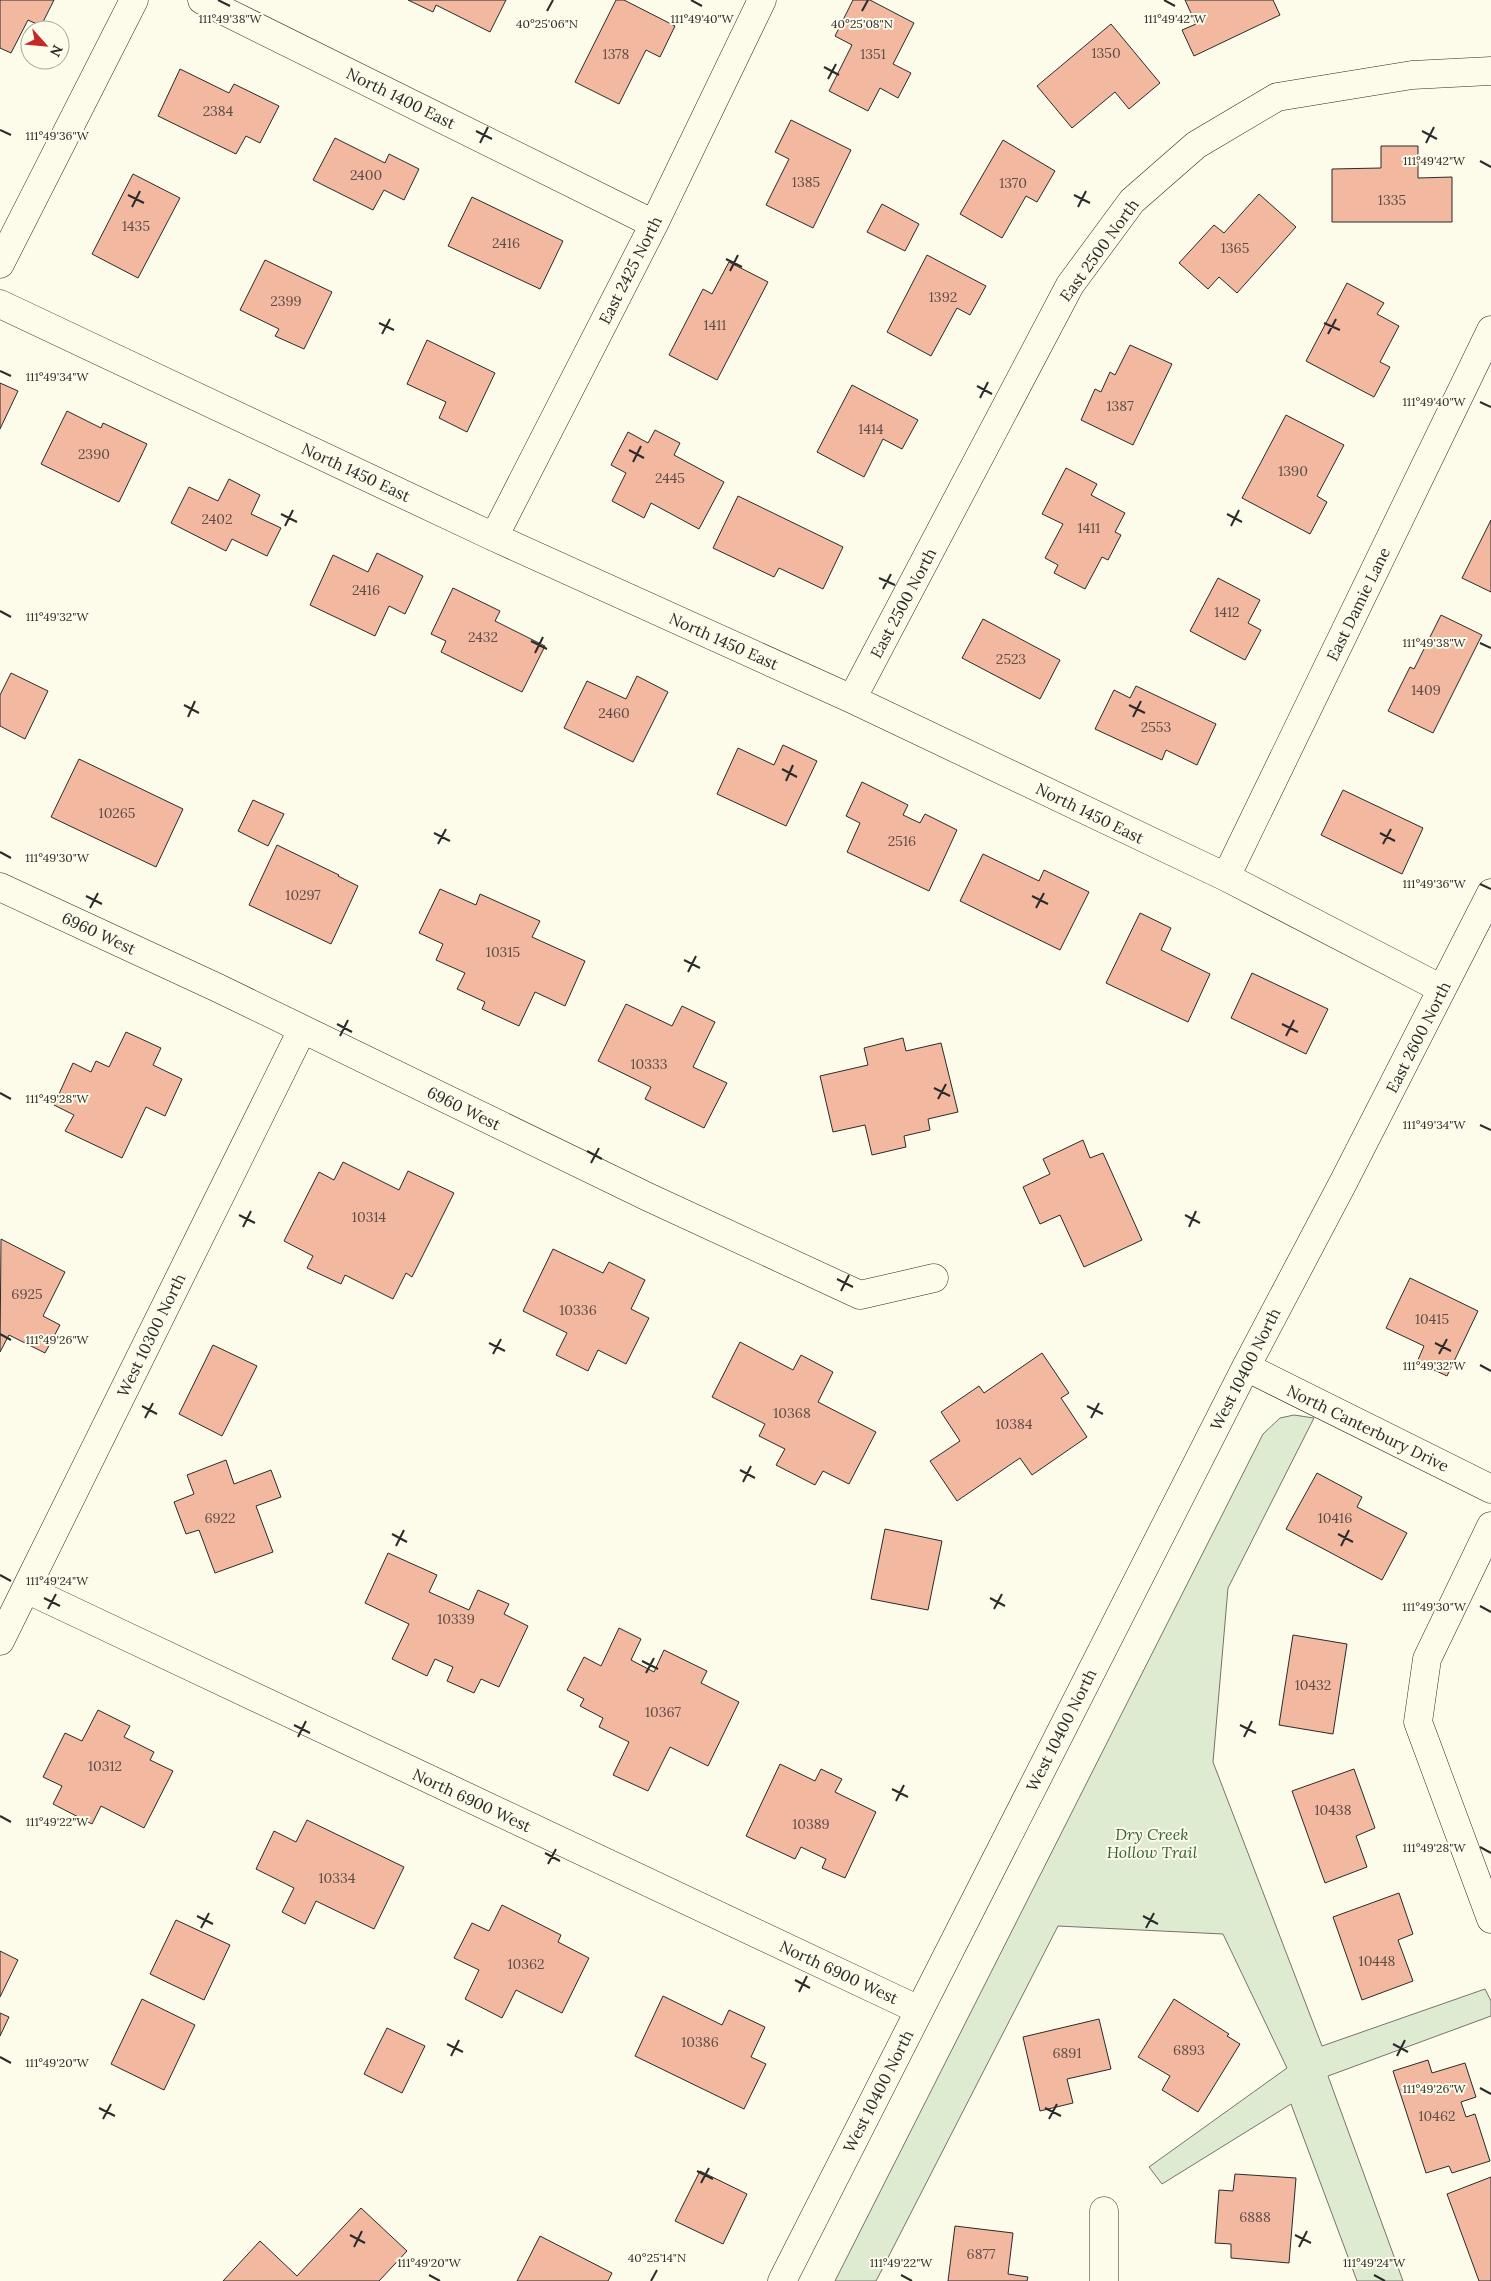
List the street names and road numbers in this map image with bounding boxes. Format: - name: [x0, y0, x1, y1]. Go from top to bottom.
- street label: North 1400 East: [343, 63, 459, 133]
- street label: East 2500 North: [1055, 195, 1143, 305]
- street label: East 2425 North: [594, 212, 666, 327]
- street label: North 1450 East: [298, 438, 414, 506]
- street label: East 2500 North: [866, 544, 941, 661]
- street label: East Damie Lane: [1322, 544, 1394, 664]
- street label: North 1450 East: [666, 608, 783, 674]
- street label: North 1450 East: [1033, 778, 1148, 848]
- street label: 6960 West: [59, 907, 140, 959]
- street label: East 2600 North: [1381, 978, 1455, 1096]
- street label: 6960 West: [424, 1082, 505, 1135]
- street label: West 10300 North: [112, 1270, 190, 1400]
- street label: West 10400 North: [1206, 1304, 1285, 1433]
- street label: North Canterbury Drive: [1284, 1380, 1453, 1476]
- street label: West 10400 North: [1022, 1665, 1101, 1794]
- street label: North 6900 West: [410, 1764, 535, 1837]
- street label: North 6900 West: [777, 1936, 902, 2009]
- street label: West 10400 North: [839, 2026, 918, 2155]

